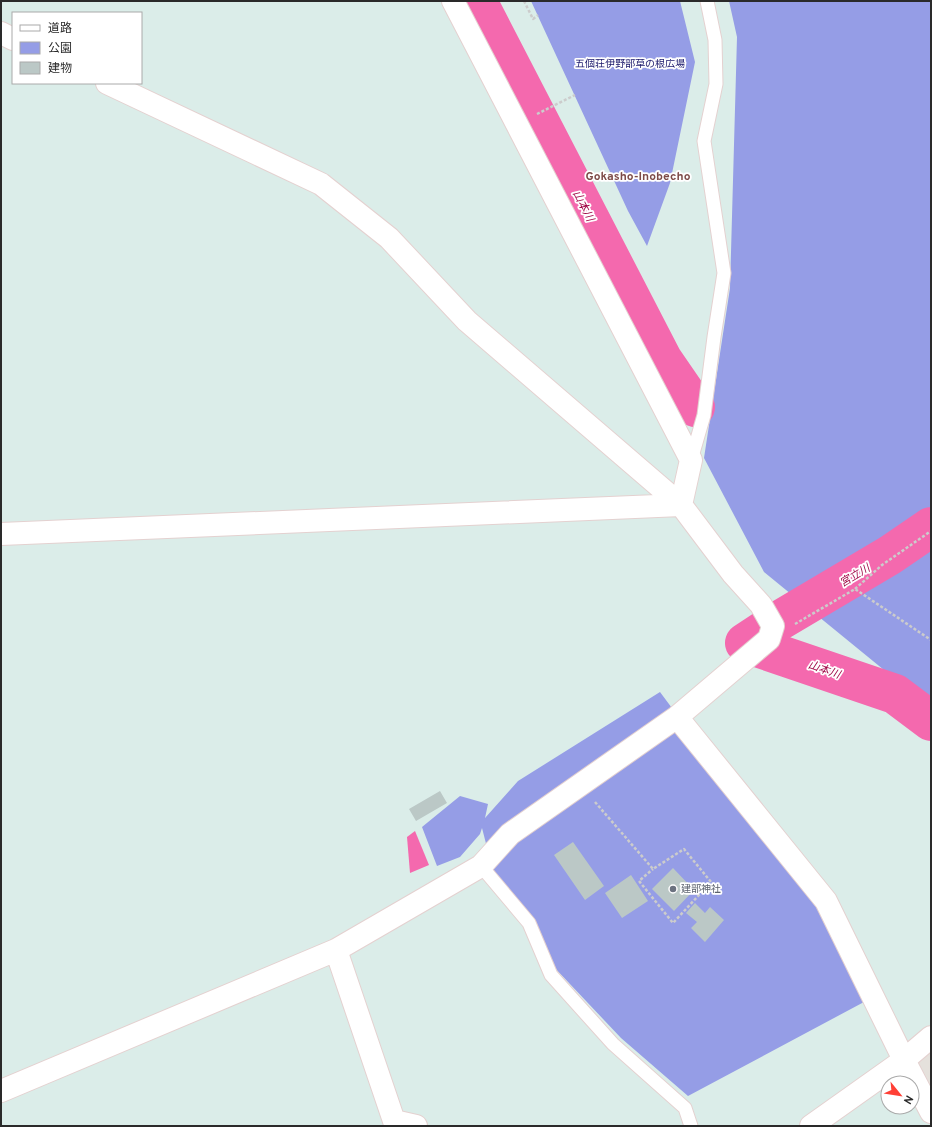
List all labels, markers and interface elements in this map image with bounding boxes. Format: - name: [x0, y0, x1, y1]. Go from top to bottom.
- legend: [12, 12, 142, 84]
- text: 道路: [48, 21, 72, 37]
- text: 公園: [48, 41, 72, 57]
- park label: 五個荘伊野部草の根広場: [575, 58, 685, 71]
- text: 建物: [48, 61, 72, 77]
- district label: Gokasho-Inobecho: [586, 169, 691, 185]
- water label: 山本川: [569, 188, 597, 225]
- water label: 宮立川: [837, 561, 874, 590]
- water label: 山本川: [806, 658, 843, 682]
- place label: 建部神社: [681, 883, 721, 896]
- marker: 建部神社: [668, 884, 678, 894]
- north arrow: [880, 1075, 920, 1115]
- text: N: [900, 1093, 916, 1106]

